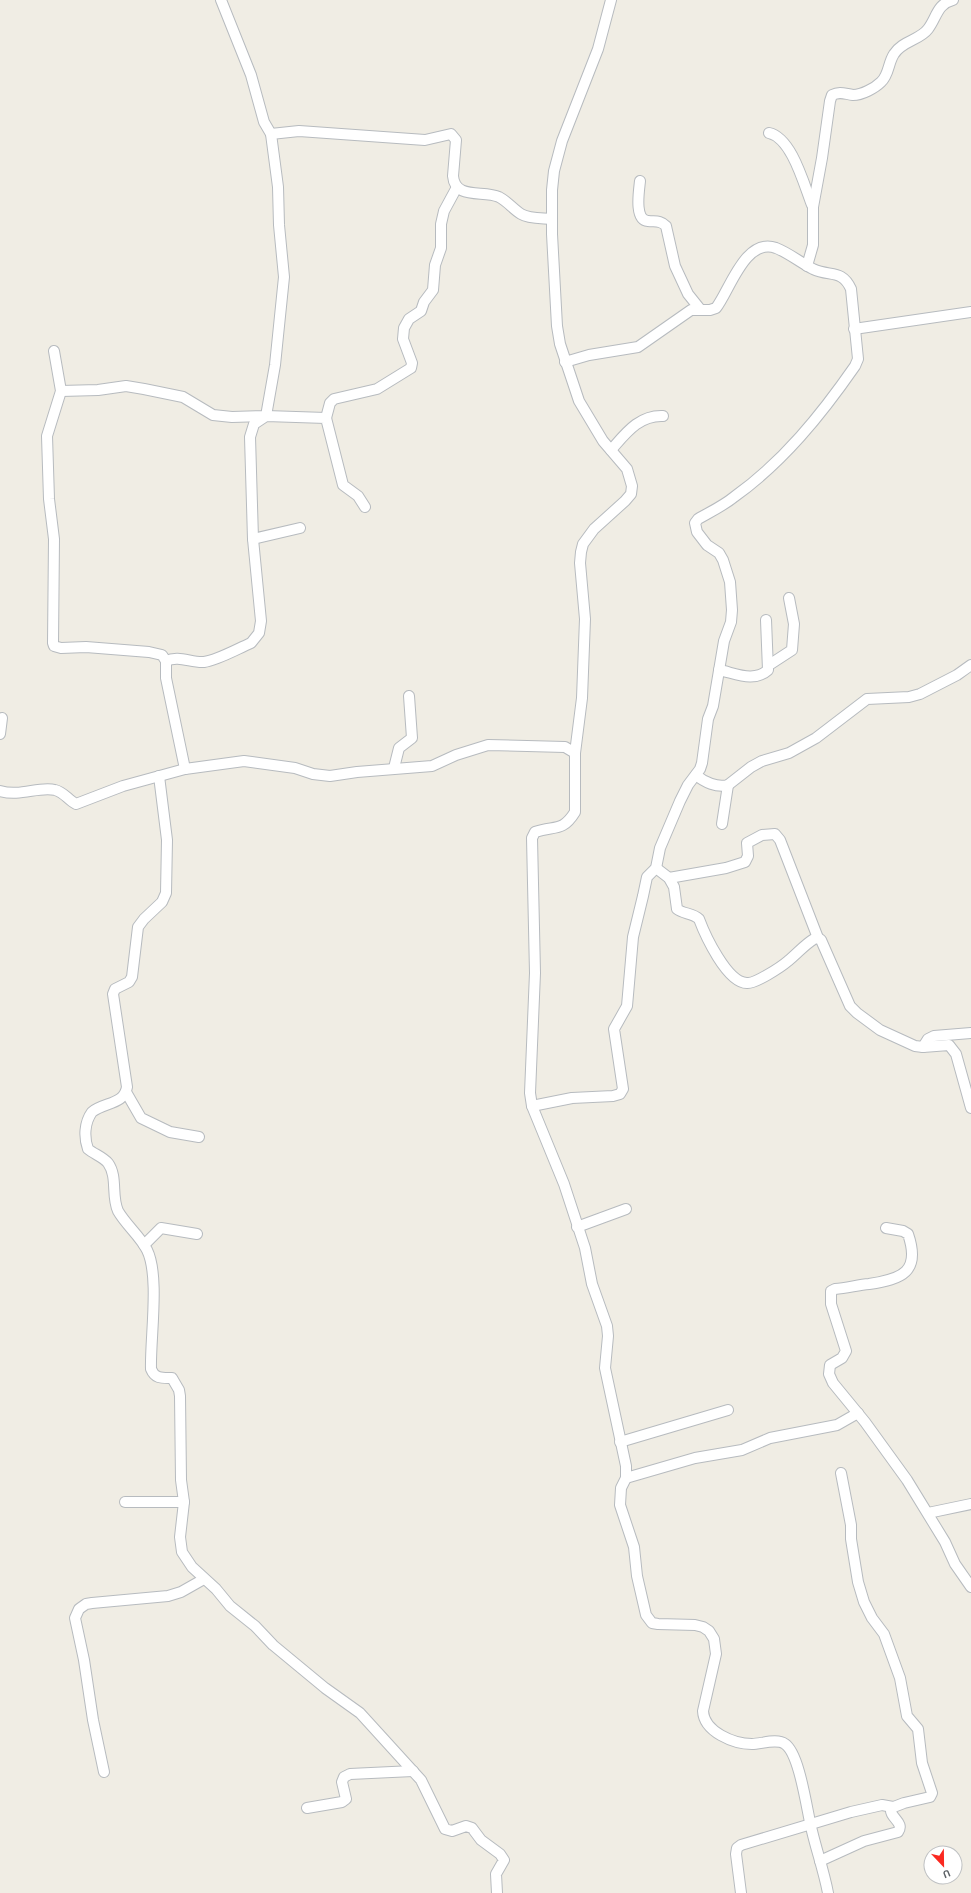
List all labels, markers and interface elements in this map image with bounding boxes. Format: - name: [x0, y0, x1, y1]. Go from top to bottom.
- north arrow: [923, 1845, 963, 1885]
- text: U: [941, 1867, 952, 1880]

